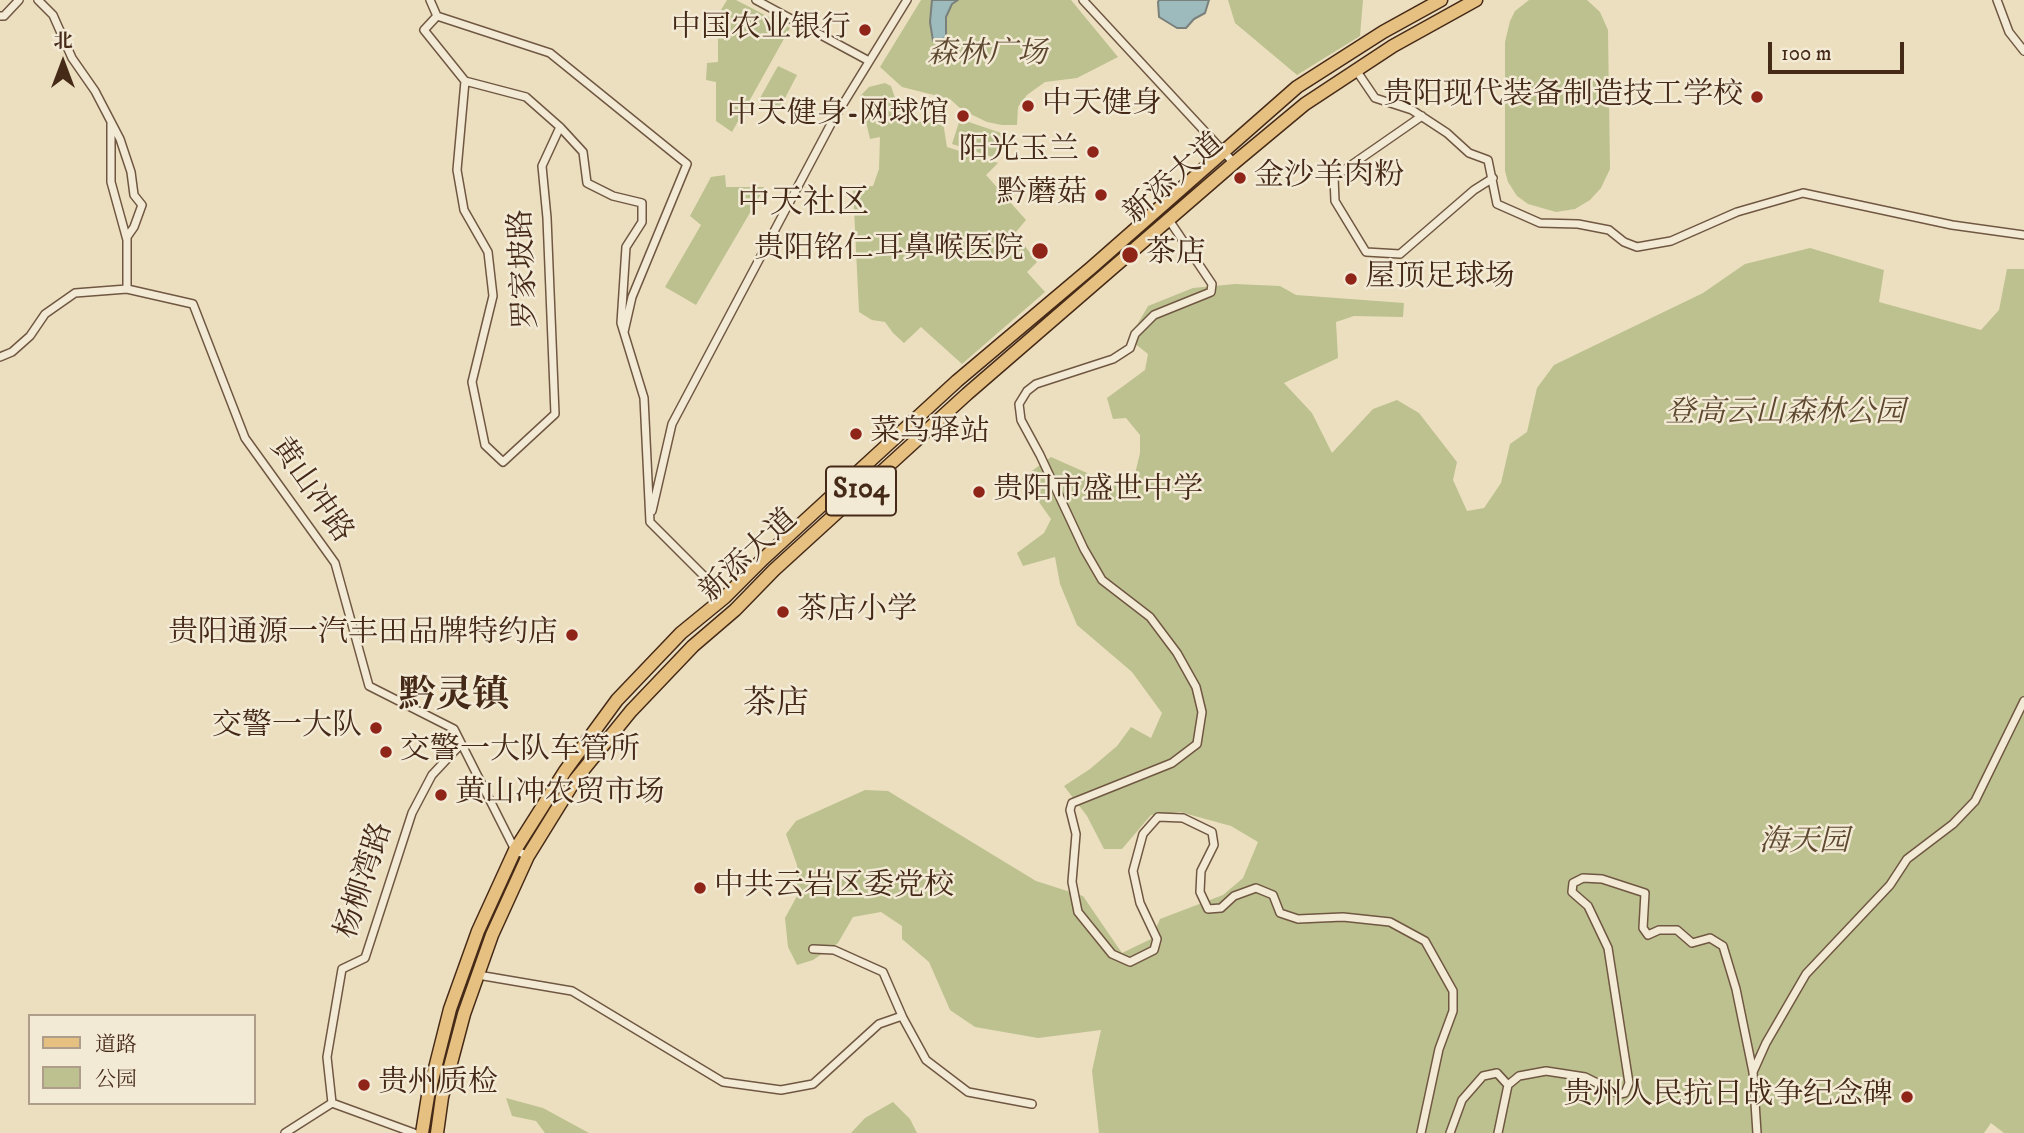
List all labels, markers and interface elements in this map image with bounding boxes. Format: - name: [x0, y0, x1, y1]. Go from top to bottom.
- place label: 中国农业银行: [671, 12, 851, 48]
- marker: 中国农业银行: [857, 22, 873, 38]
- north arrow: [28, 28, 98, 98]
- scale bar: [1772, 28, 1909, 72]
- text: 北: [53, 30, 73, 53]
- park label: 森林广场: [927, 38, 1047, 74]
- text: 100 m: [1781, 41, 1832, 67]
- place label: 贵阳现代装备制造技工学校: [1383, 79, 1743, 115]
- place label: 中天健身: [1042, 88, 1162, 124]
- marker: 贵阳现代装备制造技工学校: [1749, 89, 1765, 105]
- place label: 中天健身-网球馆: [727, 98, 949, 134]
- marker: 中天健身: [1020, 98, 1036, 114]
- marker: 中天健身-网球馆: [955, 108, 971, 124]
- street label: 新添大道: [1118, 127, 1232, 233]
- place label: 阳光玉兰: [959, 134, 1079, 170]
- marker: 阳光玉兰: [1085, 144, 1101, 160]
- place label: 金沙羊肉粉: [1254, 160, 1404, 196]
- marker: 金沙羊肉粉: [1232, 170, 1248, 186]
- place label: 黔蘑菇: [997, 177, 1087, 213]
- district label: 中天社区: [737, 185, 869, 225]
- marker: 黔蘑菇: [1093, 187, 1109, 203]
- street label: 罗家坡路: [505, 208, 547, 330]
- place label: 贵阳铭仁耳鼻喉医院: [754, 233, 1024, 269]
- place label: 茶店: [1146, 237, 1206, 273]
- marker: 贵阳铭仁耳鼻喉医院: [1030, 241, 1050, 261]
- marker: 茶店: [1120, 245, 1140, 265]
- place label: 屋顶足球场: [1365, 261, 1515, 297]
- marker: 屋顶足球场: [1343, 271, 1359, 287]
- park label: 登高云山森林公园: [1665, 397, 1905, 433]
- place label: 菜鸟驿站: [870, 416, 990, 452]
- marker: 菜鸟驿站: [848, 426, 864, 442]
- street label: 黄山冲路: [261, 432, 359, 550]
- road number: S104: [826, 466, 896, 516]
- place label: 贵阳市盛世中学: [993, 474, 1203, 510]
- marker: 贵阳市盛世中学: [971, 484, 987, 500]
- street label: 新添大道: [694, 503, 806, 611]
- place label: 茶店小学: [797, 594, 917, 630]
- marker: 茶店小学: [775, 604, 791, 620]
- place label: 贵阳通源一汽丰田品牌特约店: [168, 617, 558, 653]
- marker: 贵阳通源一汽丰田品牌特约店: [564, 627, 580, 643]
- district label: 黔灵镇: [399, 676, 509, 720]
- district label: 茶店: [743, 686, 809, 726]
- place label: 交警一大队: [212, 710, 362, 746]
- marker: 交警一大队: [368, 720, 384, 736]
- place label: 交警一大队车管所: [400, 734, 640, 770]
- marker: 交警一大队车管所: [378, 744, 394, 760]
- place label: 黄山冲农贸市场: [455, 777, 665, 813]
- marker: 黄山冲农贸市场: [433, 787, 449, 803]
- street label: 杨柳湾路: [330, 818, 402, 944]
- park label: 海天园: [1759, 826, 1849, 862]
- place label: 中共云岩区委党校: [714, 870, 954, 906]
- marker: 中共云岩区委党校: [692, 880, 708, 896]
- legend: [28, 1014, 256, 1105]
- text: 道路: [95, 1032, 137, 1058]
- text: 公园: [95, 1067, 137, 1093]
- place label: 贵州质检: [378, 1067, 498, 1103]
- marker: 贵州质检: [356, 1077, 372, 1093]
- place label: 贵州人民抗日战争纪念碑: [1563, 1079, 1893, 1115]
- marker: 贵州人民抗日战争纪念碑: [1899, 1089, 1915, 1105]

